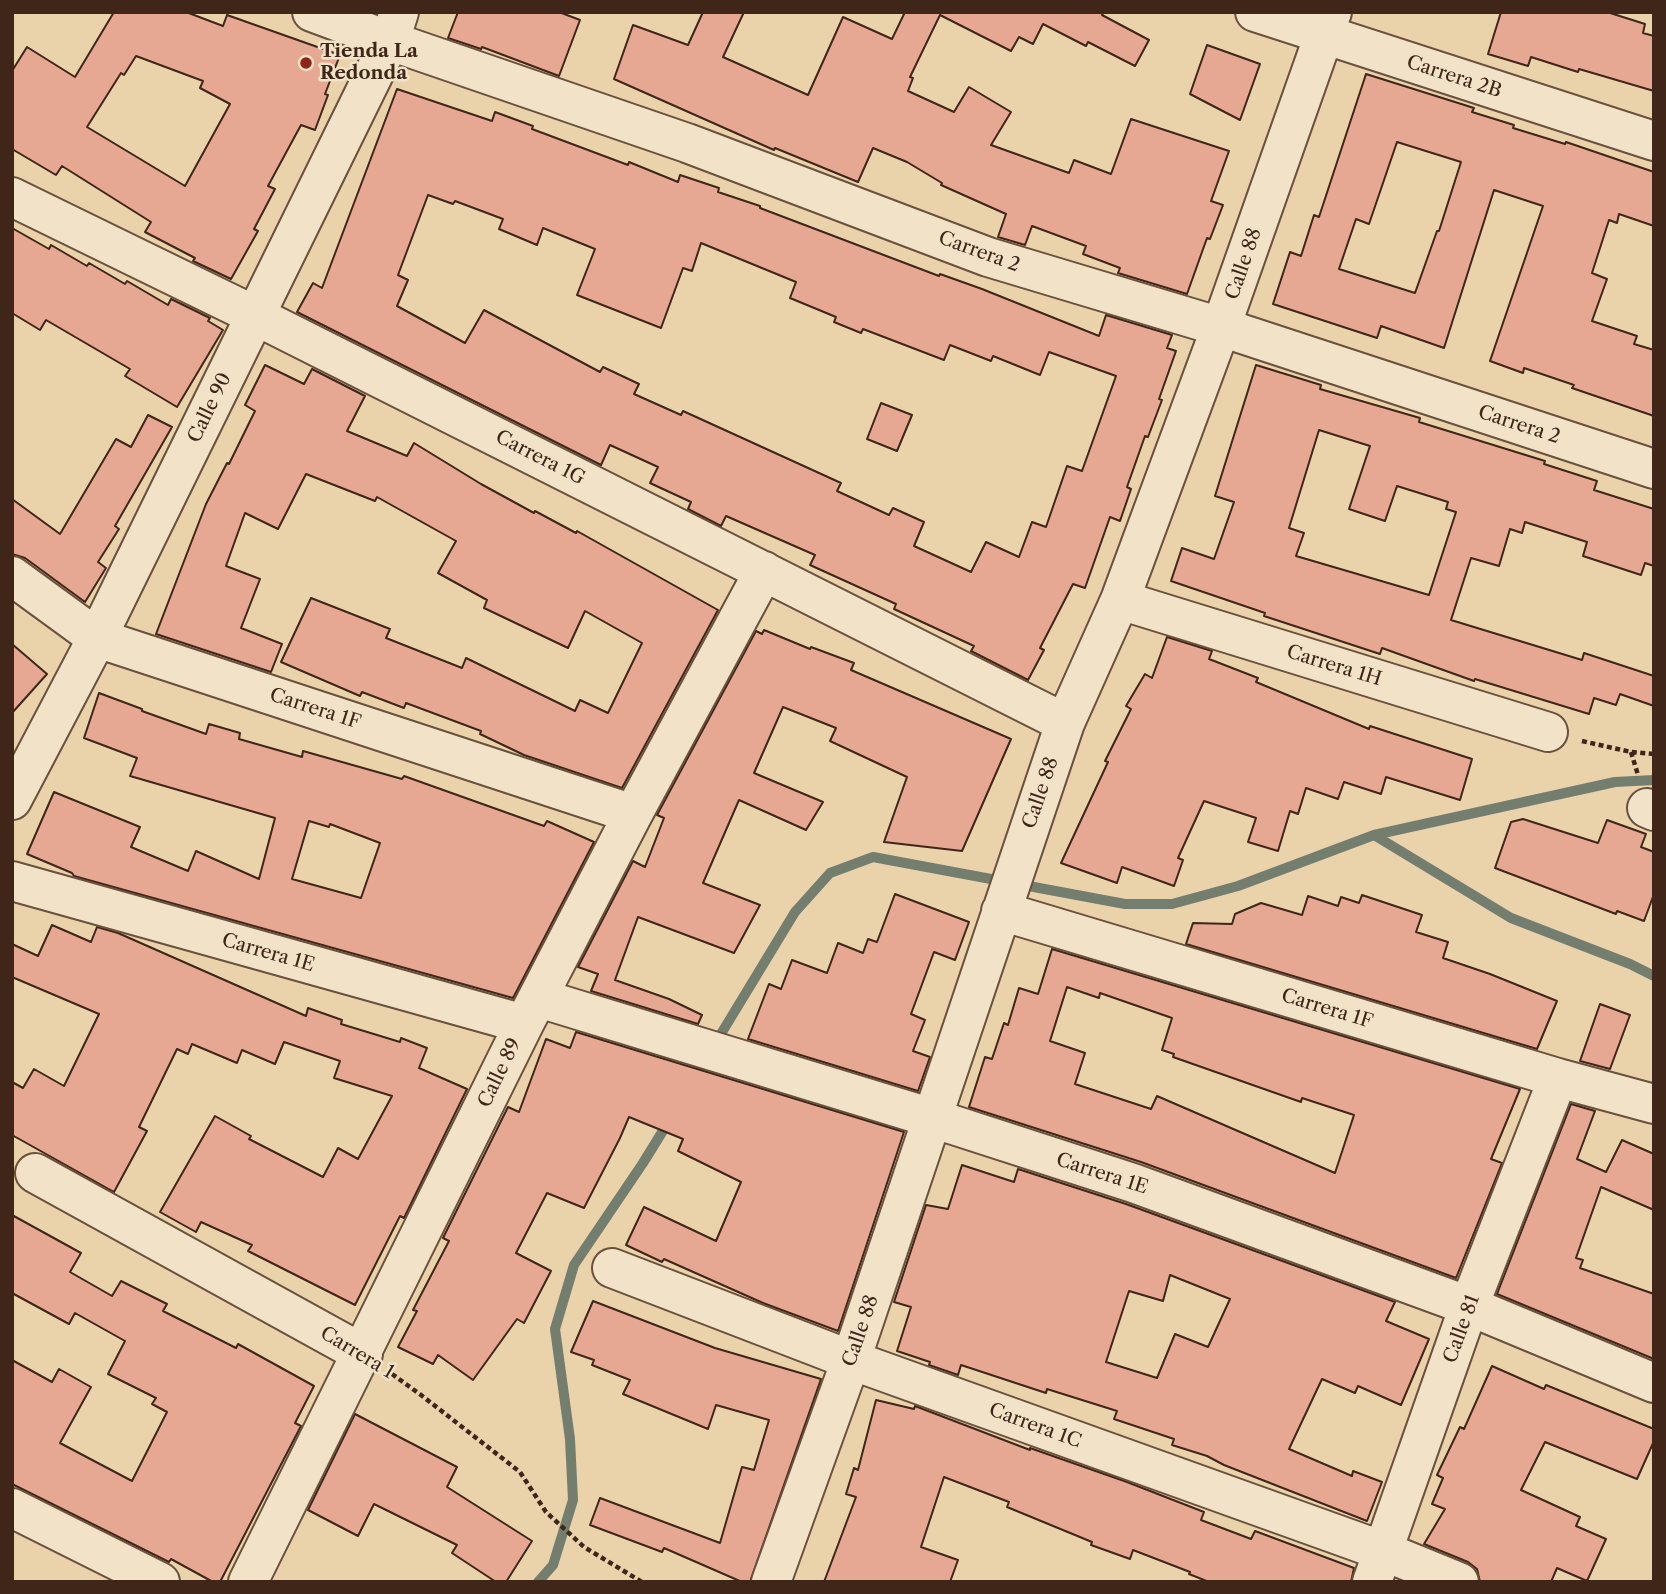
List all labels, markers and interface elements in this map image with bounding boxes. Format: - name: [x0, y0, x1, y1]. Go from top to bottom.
- place label: Tienda La Redonda: [320, 41, 418, 85]
- street label: Carrera 2B: [1404, 51, 1504, 103]
- marker: Tienda La Redonda: [298, 55, 314, 71]
- street label: Calle 88: [1221, 225, 1267, 303]
- street label: Carrera 2: [935, 227, 1023, 277]
- street label: Calle 90: [183, 369, 237, 447]
- street label: Carrera 2: [1475, 401, 1563, 449]
- street label: Carrera 1G: [492, 426, 588, 490]
- street label: Carrera 1H: [1284, 641, 1384, 691]
- street label: Carrera 1F: [267, 684, 363, 734]
- street label: Calle 88: [1018, 754, 1064, 832]
- street label: Carrera 1E: [219, 929, 317, 977]
- street label: Carrera 1F: [1279, 984, 1375, 1034]
- street label: Calle 89: [474, 1035, 526, 1111]
- street label: Carrera 1E: [1053, 1148, 1151, 1200]
- street label: Calle 88: [838, 1292, 884, 1370]
- street label: Calle 81: [1439, 1292, 1485, 1366]
- street label: Carrera 1: [316, 1322, 398, 1384]
- street label: Carrera 1C: [986, 1399, 1084, 1453]

